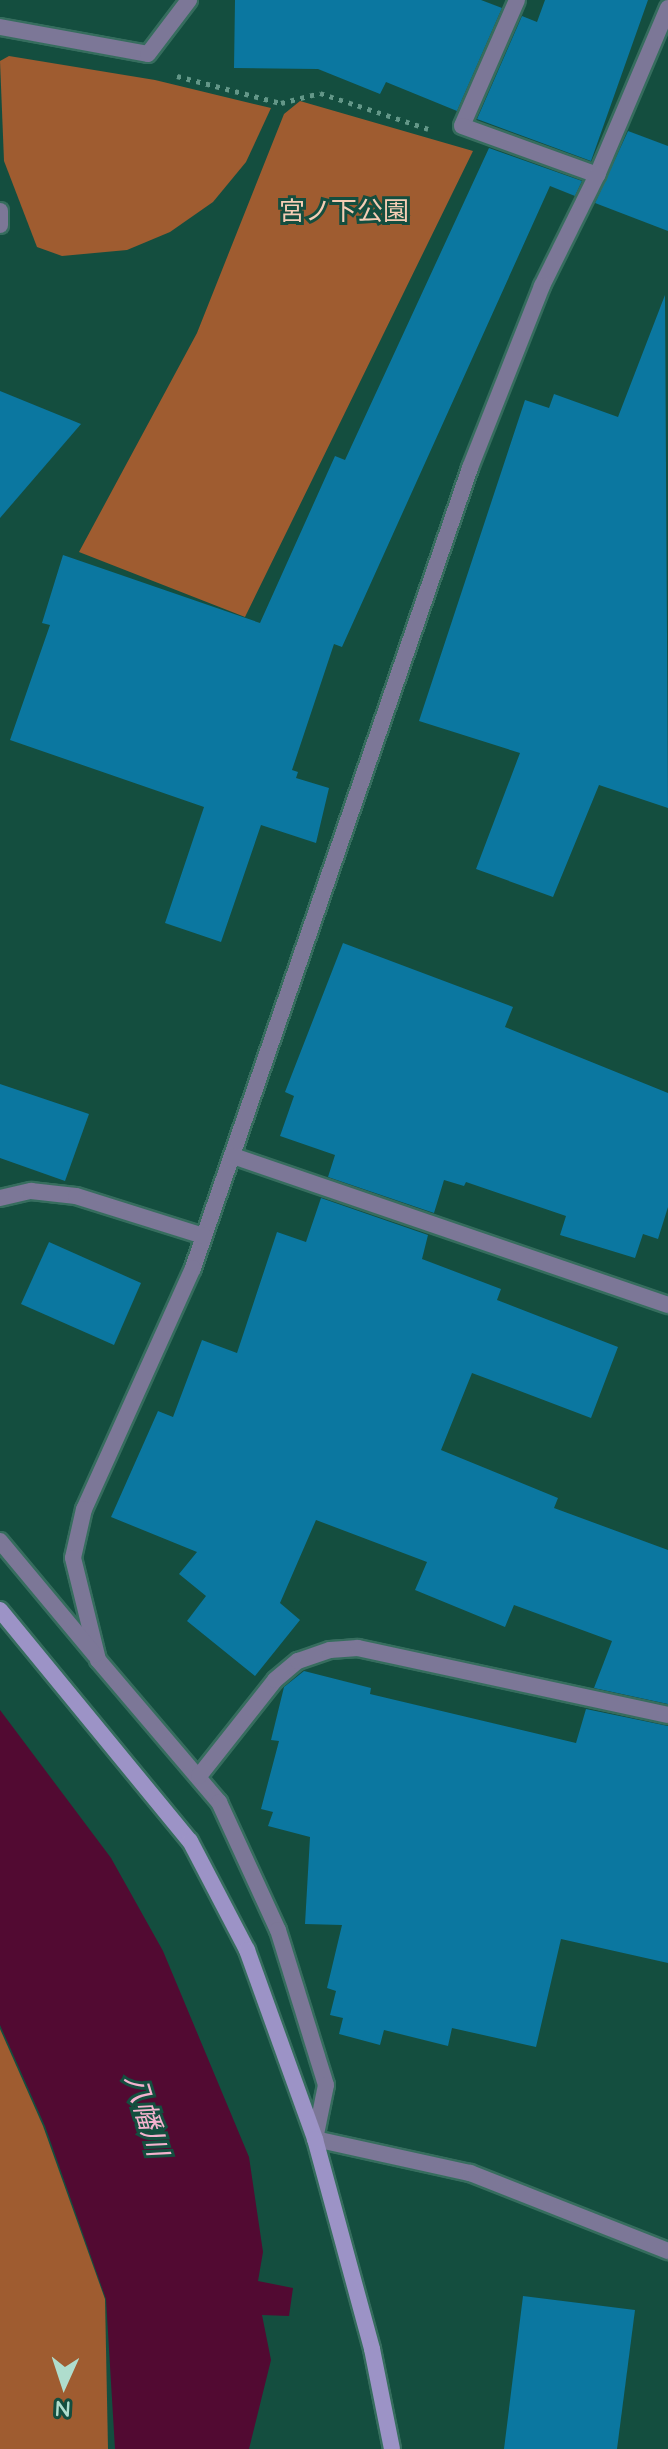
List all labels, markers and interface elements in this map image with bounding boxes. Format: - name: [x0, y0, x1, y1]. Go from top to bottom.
- park label: 宮ノ下公園: [279, 195, 409, 227]
- water label: 八幡川: [119, 2070, 175, 2160]
- north arrow: [24, 2345, 104, 2425]
- text: N: [54, 2395, 72, 2423]

